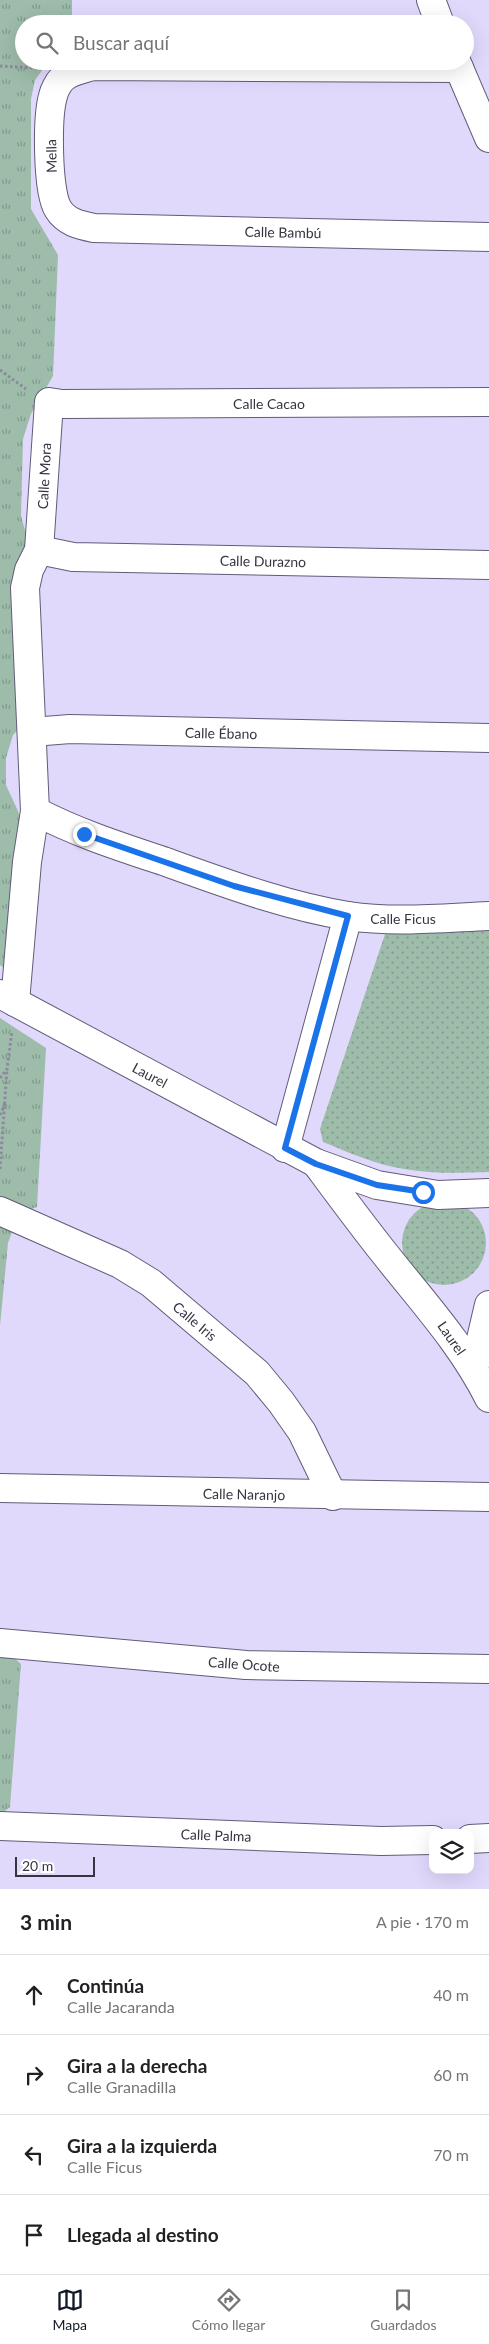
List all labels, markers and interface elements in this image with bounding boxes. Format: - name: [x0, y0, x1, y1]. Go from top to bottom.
- search box: [15, 15, 474, 70]
- icon: search: [33, 29, 61, 57]
- text: Buscar aquí: [73, 31, 169, 54]
- street label: Mella: [42, 139, 60, 173]
- street label: Calle Bambú: [244, 223, 322, 241]
- street label: Calle Cacao: [233, 395, 305, 412]
- street label: Calle Mora: [34, 442, 54, 510]
- street label: Calle Durazno: [220, 552, 306, 570]
- street label: Calle Ébano: [185, 724, 257, 742]
- route end: [73, 823, 96, 846]
- street label: Calle Ficus: [370, 910, 436, 927]
- street label: Laurel: [129, 1059, 171, 1091]
- route start: [412, 1181, 435, 1204]
- street label: Calle Iris: [170, 1298, 220, 1344]
- street label: Laurel: [434, 1318, 470, 1358]
- street label: Calle Naranjo: [203, 1485, 285, 1503]
- street label: Calle Ocote: [208, 1653, 280, 1675]
- street label: Calle Palma: [180, 1825, 252, 1845]
- map controls: [429, 1829, 474, 1874]
- button: layers: [429, 1829, 474, 1874]
- scale bar: [15, 1854, 95, 1877]
- text: 20 m: [22, 1857, 53, 1874]
- text: 3 min: [20, 1909, 72, 1934]
- text: A pie · 170 m: [376, 1912, 469, 1931]
- text: Continúa: [67, 1974, 144, 1997]
- icon: ahead: [20, 1981, 48, 2009]
- text: 40 m: [433, 1985, 469, 2004]
- text: Calle Jacaranda: [67, 1997, 175, 2016]
- text: Gira a la derecha: [67, 2054, 207, 2077]
- icon: right: [20, 2061, 48, 2089]
- text: 60 m: [433, 2065, 469, 2084]
- text: Calle Granadilla: [67, 2077, 176, 2096]
- text: Gira a la izquierda: [67, 2134, 217, 2157]
- icon: left: [20, 2141, 48, 2169]
- text: 70 m: [433, 2145, 469, 2164]
- text: Calle Ficus: [67, 2157, 142, 2176]
- icon: arrive: [20, 2221, 48, 2249]
- text: Llegada al destino: [67, 2223, 219, 2246]
- tab: Mapa: [52, 2286, 87, 2333]
- tab: Cómo llegar: [192, 2286, 265, 2333]
- tab: Guardados: [370, 2286, 437, 2333]

